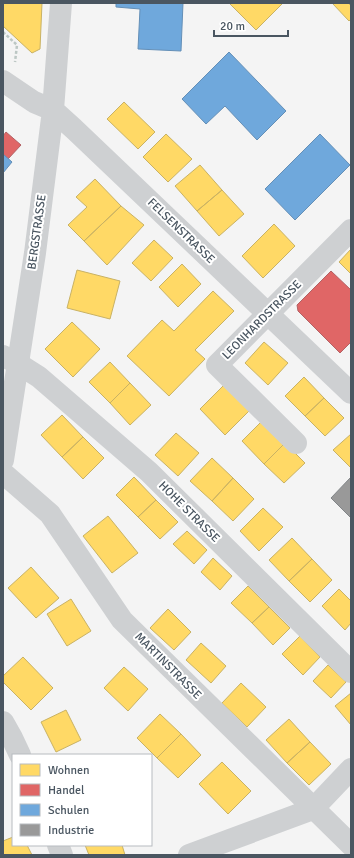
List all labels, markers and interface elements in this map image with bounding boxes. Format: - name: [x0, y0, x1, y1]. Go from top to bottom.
- scale bar: [214, 12, 288, 38]
- text: 20 m: [220, 19, 245, 34]
- street label: BERGSTRASSE: [24, 193, 50, 271]
- street label: FELSENSTRASSE: [144, 195, 218, 267]
- street label: LEONHARDSTRASSE: [219, 277, 305, 363]
- street label: HOHE STRASSE: [155, 478, 223, 546]
- street label: MARTINSTRASSE: [131, 629, 205, 703]
- legend: [12, 754, 152, 846]
- text: Wohnen: [48, 763, 90, 778]
- text: Handel: [48, 783, 85, 798]
- text: Schulen: [48, 803, 89, 818]
- text: Industrie: [48, 823, 94, 838]

